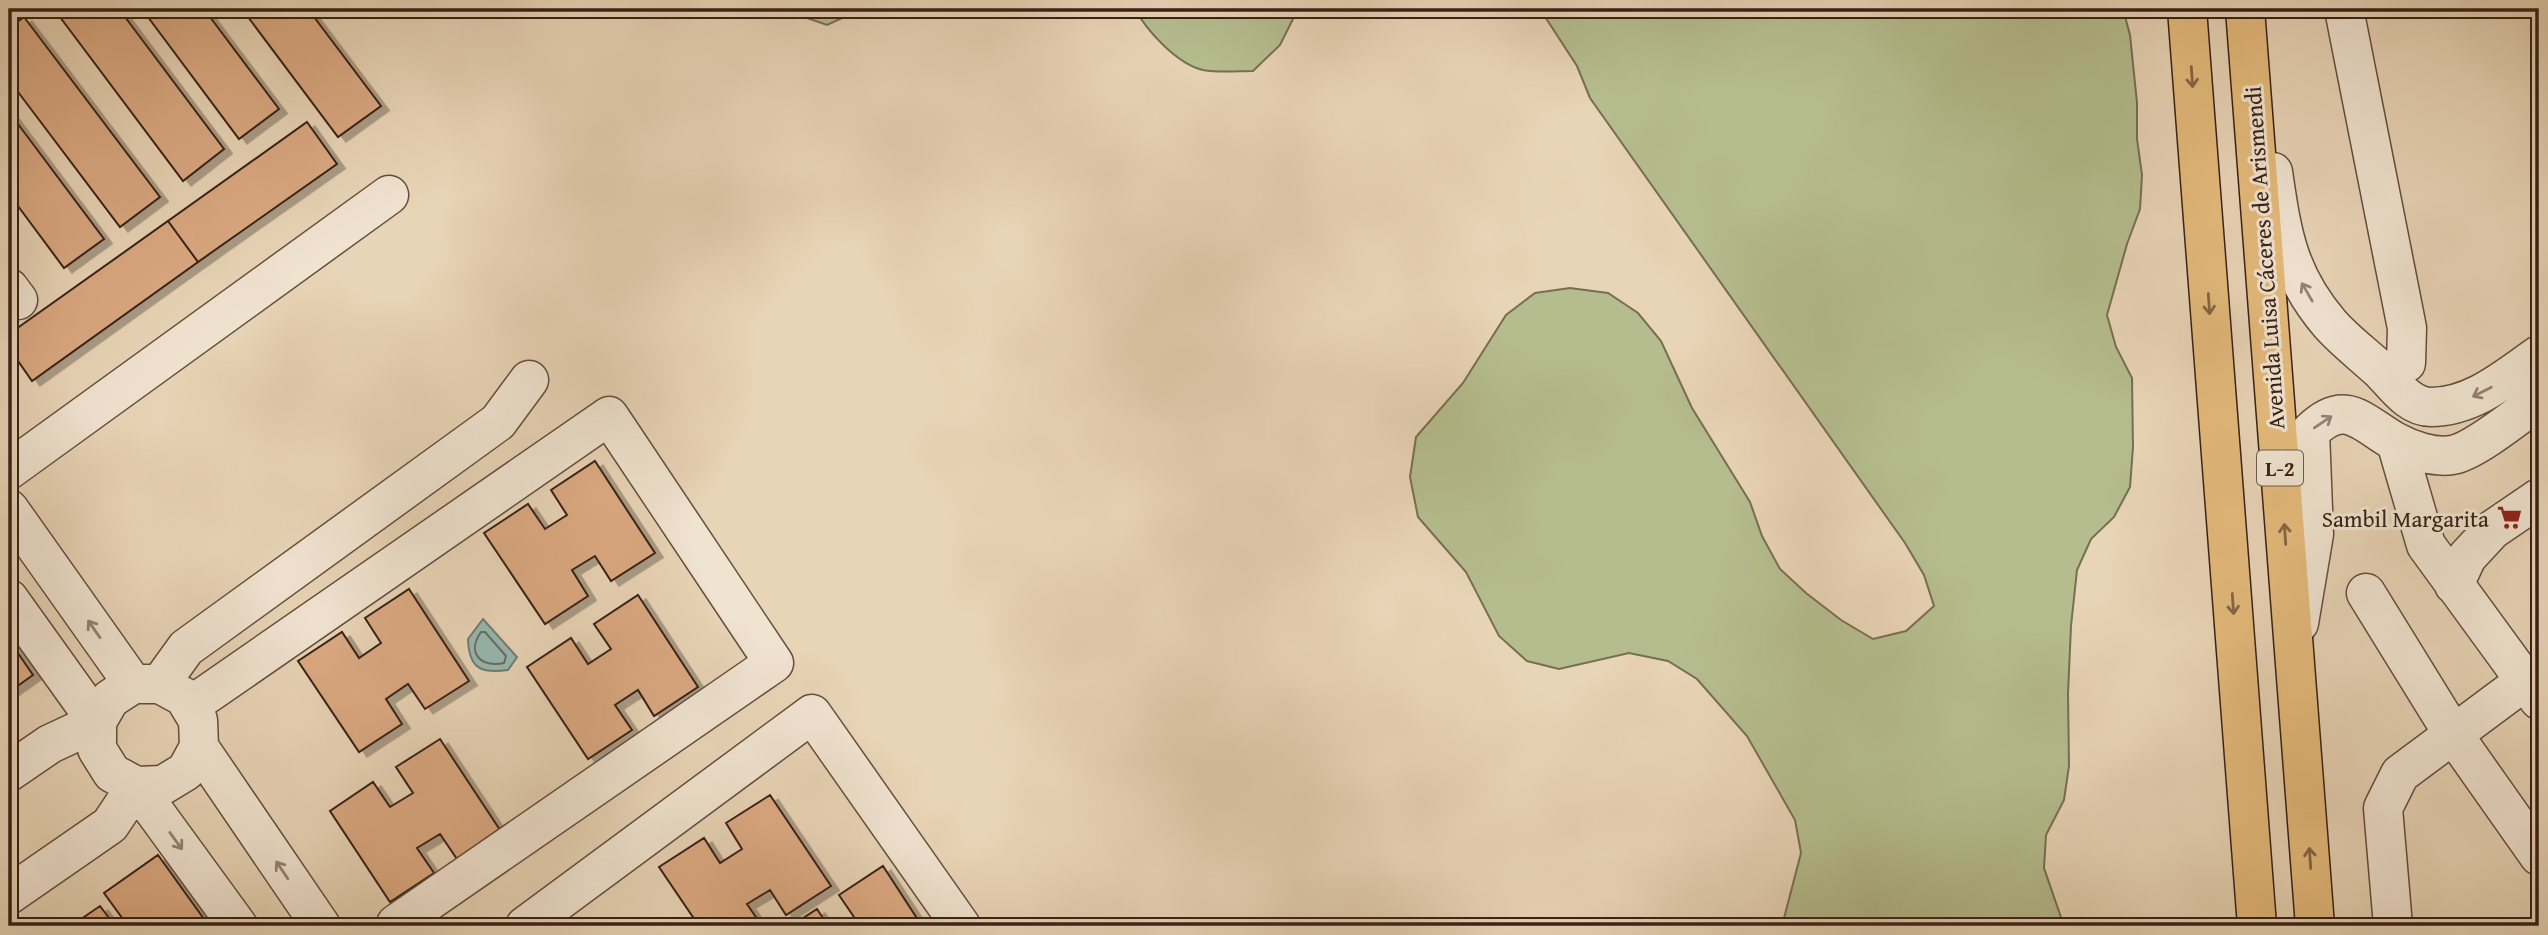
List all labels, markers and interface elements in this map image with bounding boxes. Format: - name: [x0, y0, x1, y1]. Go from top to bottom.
- one-way arrow: [2186, 65, 2199, 88]
- street label: Avenida Luisa Cáceres de Arismendi: [2236, 85, 2292, 431]
- one-way arrow: [2300, 282, 2314, 302]
- one-way arrow: [2203, 292, 2216, 315]
- one-way arrow: [2472, 386, 2493, 400]
- one-way arrow: [2313, 415, 2332, 429]
- road number: L-2: [2257, 450, 2303, 486]
- place label: Sambil Margarita: [2322, 502, 2489, 535]
- supermarket icon: Sambil Margarita: [2495, 504, 2523, 532]
- one-way arrow: [2278, 523, 2291, 545]
- one-way arrow: [2226, 592, 2239, 615]
- one-way arrow: [87, 620, 101, 639]
- one-way arrow: [169, 831, 183, 850]
- one-way arrow: [2303, 847, 2316, 870]
- one-way arrow: [275, 861, 289, 880]

